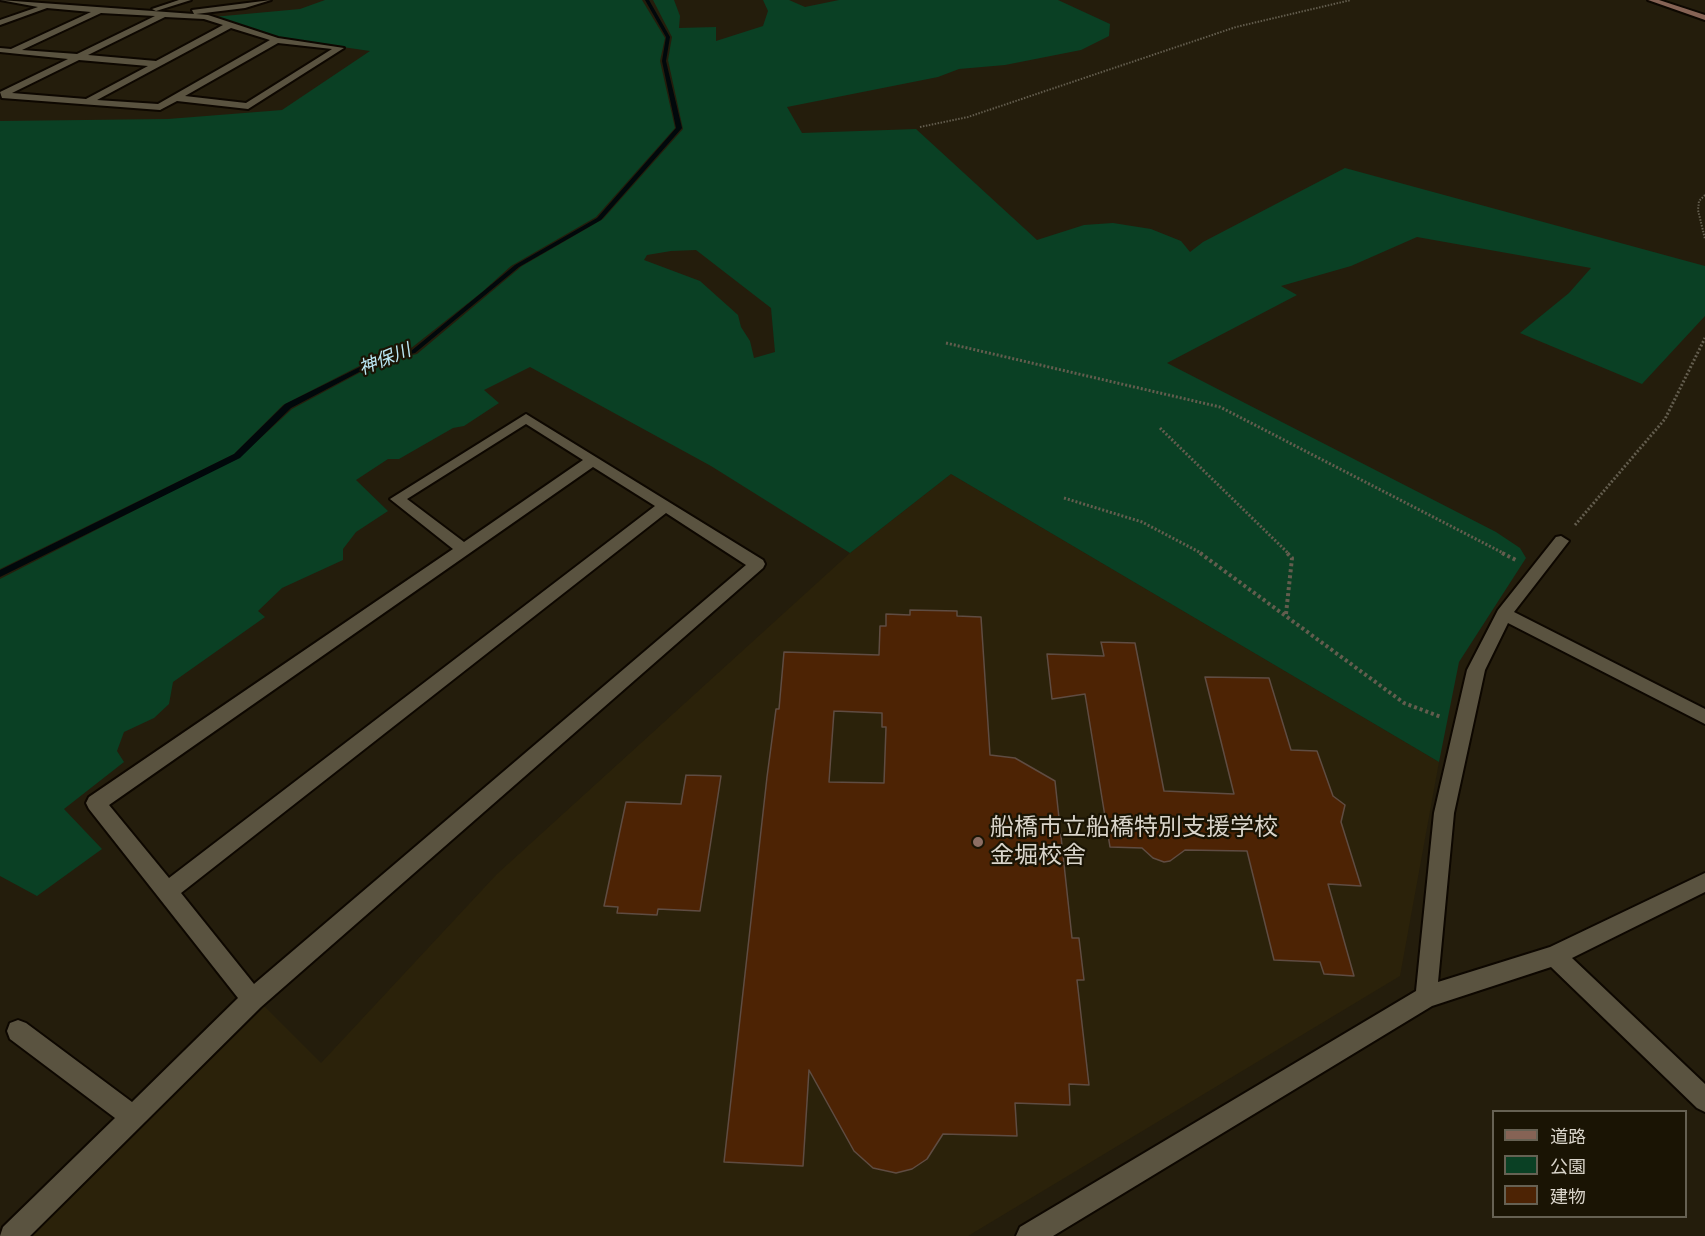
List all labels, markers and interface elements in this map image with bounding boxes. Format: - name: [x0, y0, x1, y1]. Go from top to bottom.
- water label: 神保川: [356, 340, 414, 380]
- place label: 船橋市立船橋特別支援学校 金堀校舎: [990, 814, 1278, 870]
- marker: 船橋市立船橋特別支援学校 金堀校舎: [971, 835, 985, 849]
- legend: [1492, 1110, 1687, 1218]
- text: 道路: [1550, 1127, 1586, 1147]
- text: 公園: [1550, 1157, 1586, 1177]
- text: 建物: [1550, 1187, 1586, 1207]

